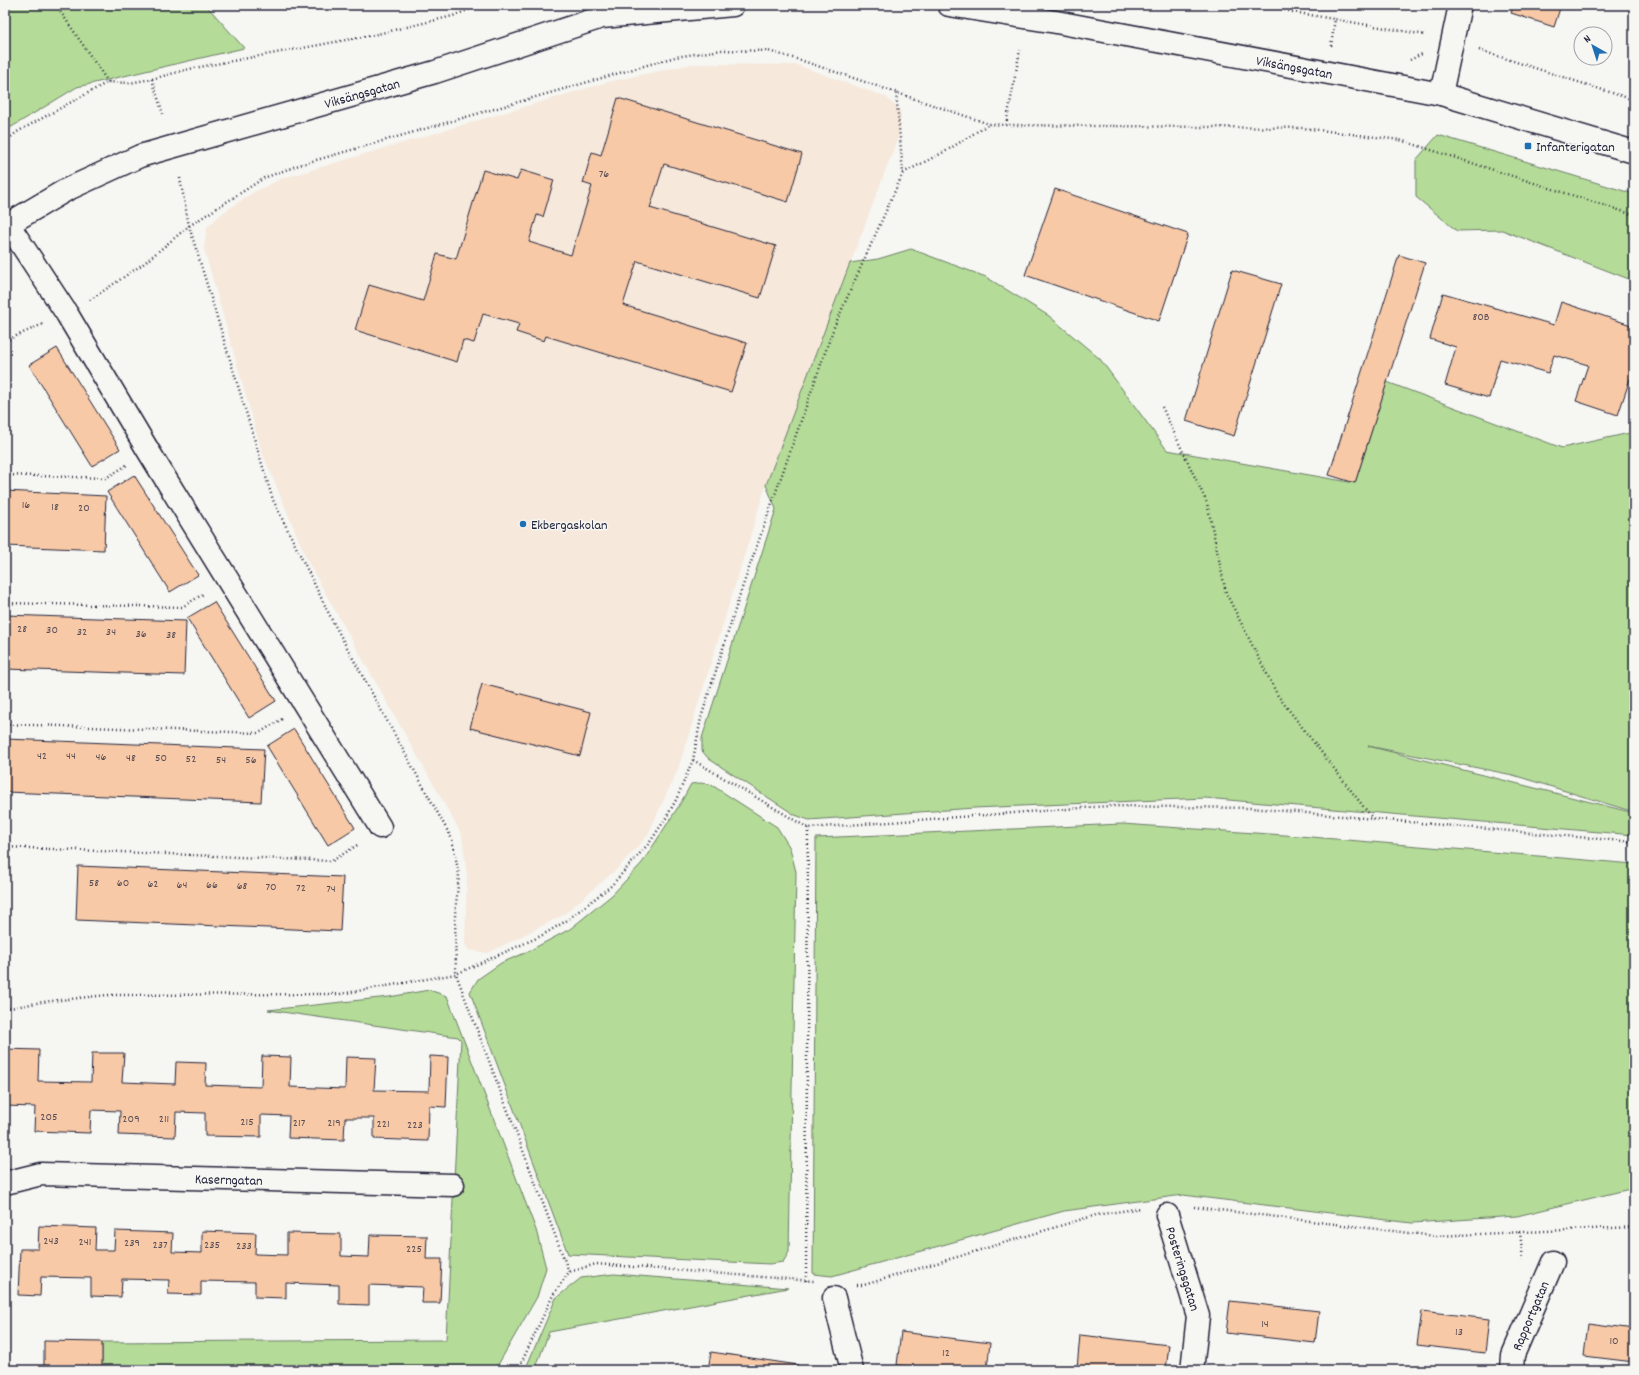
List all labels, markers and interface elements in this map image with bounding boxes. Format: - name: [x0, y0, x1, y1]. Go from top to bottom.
- north arrow: [1573, 26, 1613, 66]
- text: N: [1581, 32, 1596, 48]
- street label: Viksängsgatan: [1254, 52, 1334, 86]
- street label: Viksängsgatan: [322, 75, 402, 115]
- place label: Infanterigatan: [1536, 138, 1615, 158]
- marker: Infanterigatan: [1523, 141, 1533, 151]
- house number: 76: [599, 166, 609, 183]
- house number: 80B: [1472, 309, 1490, 326]
- house number: 16: [22, 497, 30, 514]
- house number: 18: [51, 499, 59, 516]
- house number: 20: [78, 500, 90, 517]
- place label: Ekbergaskolan: [531, 516, 607, 536]
- marker: Ekbergaskolan: [518, 519, 528, 529]
- house number: 28: [17, 621, 27, 638]
- house number: 30: [46, 622, 58, 639]
- house number: 32: [77, 624, 87, 641]
- house number: 34: [106, 624, 116, 641]
- house number: 36: [135, 626, 147, 643]
- house number: 38: [166, 627, 176, 644]
- house number: 42: [37, 748, 47, 765]
- house number: 44: [66, 748, 76, 765]
- house number: 46: [96, 749, 107, 766]
- house number: 48: [126, 750, 136, 767]
- house number: 50: [155, 750, 167, 767]
- house number: 52: [186, 751, 196, 768]
- house number: 54: [216, 752, 226, 769]
- house number: 56: [245, 752, 257, 769]
- house number: 58: [89, 875, 99, 892]
- house number: 60: [117, 875, 129, 892]
- house number: 62: [147, 876, 159, 893]
- house number: 64: [177, 877, 187, 894]
- house number: 66: [206, 877, 218, 894]
- house number: 68: [237, 878, 248, 895]
- house number: 70: [265, 879, 277, 896]
- house number: 72: [296, 880, 306, 897]
- house number: 74: [326, 881, 336, 898]
- house number: 205: [40, 1109, 58, 1126]
- house number: 209: [122, 1111, 140, 1128]
- house number: 211: [159, 1111, 169, 1128]
- house number: 215: [240, 1114, 254, 1131]
- house number: 217: [293, 1115, 306, 1132]
- house number: 219: [327, 1115, 341, 1132]
- house number: 221: [376, 1116, 390, 1133]
- house number: 223: [407, 1117, 423, 1134]
- street label: Kaserngatan: [195, 1170, 263, 1192]
- street label: Posteringsgatan: [1159, 1225, 1204, 1314]
- house number: 243: [43, 1233, 59, 1250]
- house number: 241: [79, 1234, 91, 1251]
- house number: 239: [124, 1235, 140, 1252]
- house number: 237: [152, 1237, 168, 1254]
- house number: 235: [204, 1237, 220, 1254]
- house number: 233: [236, 1238, 252, 1255]
- house number: 225: [406, 1241, 422, 1258]
- street label: Rapportgatan: [1508, 1278, 1556, 1354]
- house number: 14: [1261, 1316, 1269, 1333]
- house number: 13: [1455, 1324, 1463, 1341]
- house number: 10: [1609, 1333, 1619, 1350]
- house number: 12: [942, 1345, 950, 1362]

